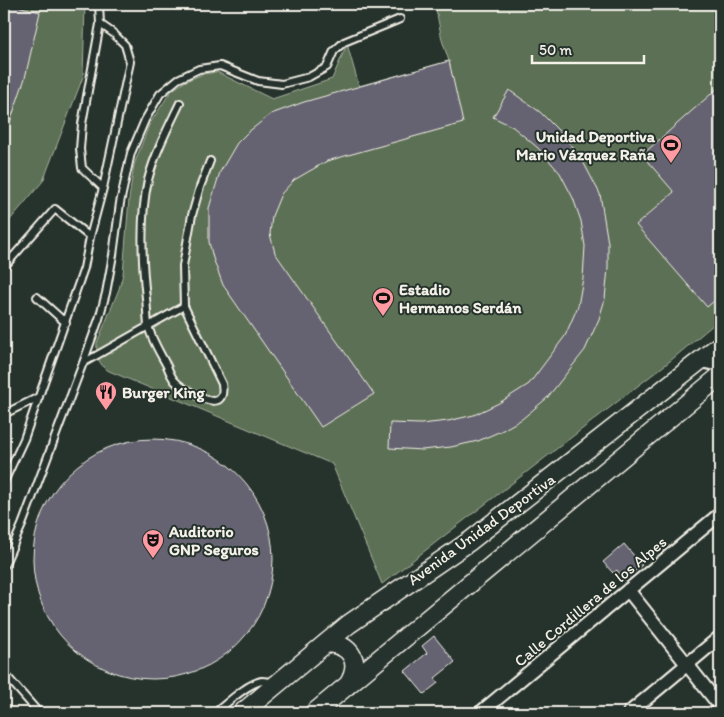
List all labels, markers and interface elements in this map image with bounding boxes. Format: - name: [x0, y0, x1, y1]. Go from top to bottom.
- scale bar: [532, 32, 644, 64]
- text: 50 m: [539, 41, 572, 59]
- place label: Unidad Deportiva Mario Vázquez Raña: [516, 127, 656, 165]
- sports icon: Unidad Deportiva Mario Vázquez Raña: [659, 133, 683, 164]
- place label: Estadio Hermanos Serdán: [399, 280, 522, 317]
- sports icon: Estadio Hermanos Serdán: [371, 286, 395, 317]
- restaurant icon: Burger King: [94, 380, 118, 411]
- place label: Burger King: [122, 383, 206, 403]
- street label: Avenida Unidad Deportiva: [404, 469, 559, 589]
- place label: Auditorio GNP Seguros: [168, 522, 259, 560]
- theatre icon: Auditorio GNP Seguros: [141, 528, 165, 559]
- street label: Calle Cordillera de los Alpes: [510, 532, 670, 671]

